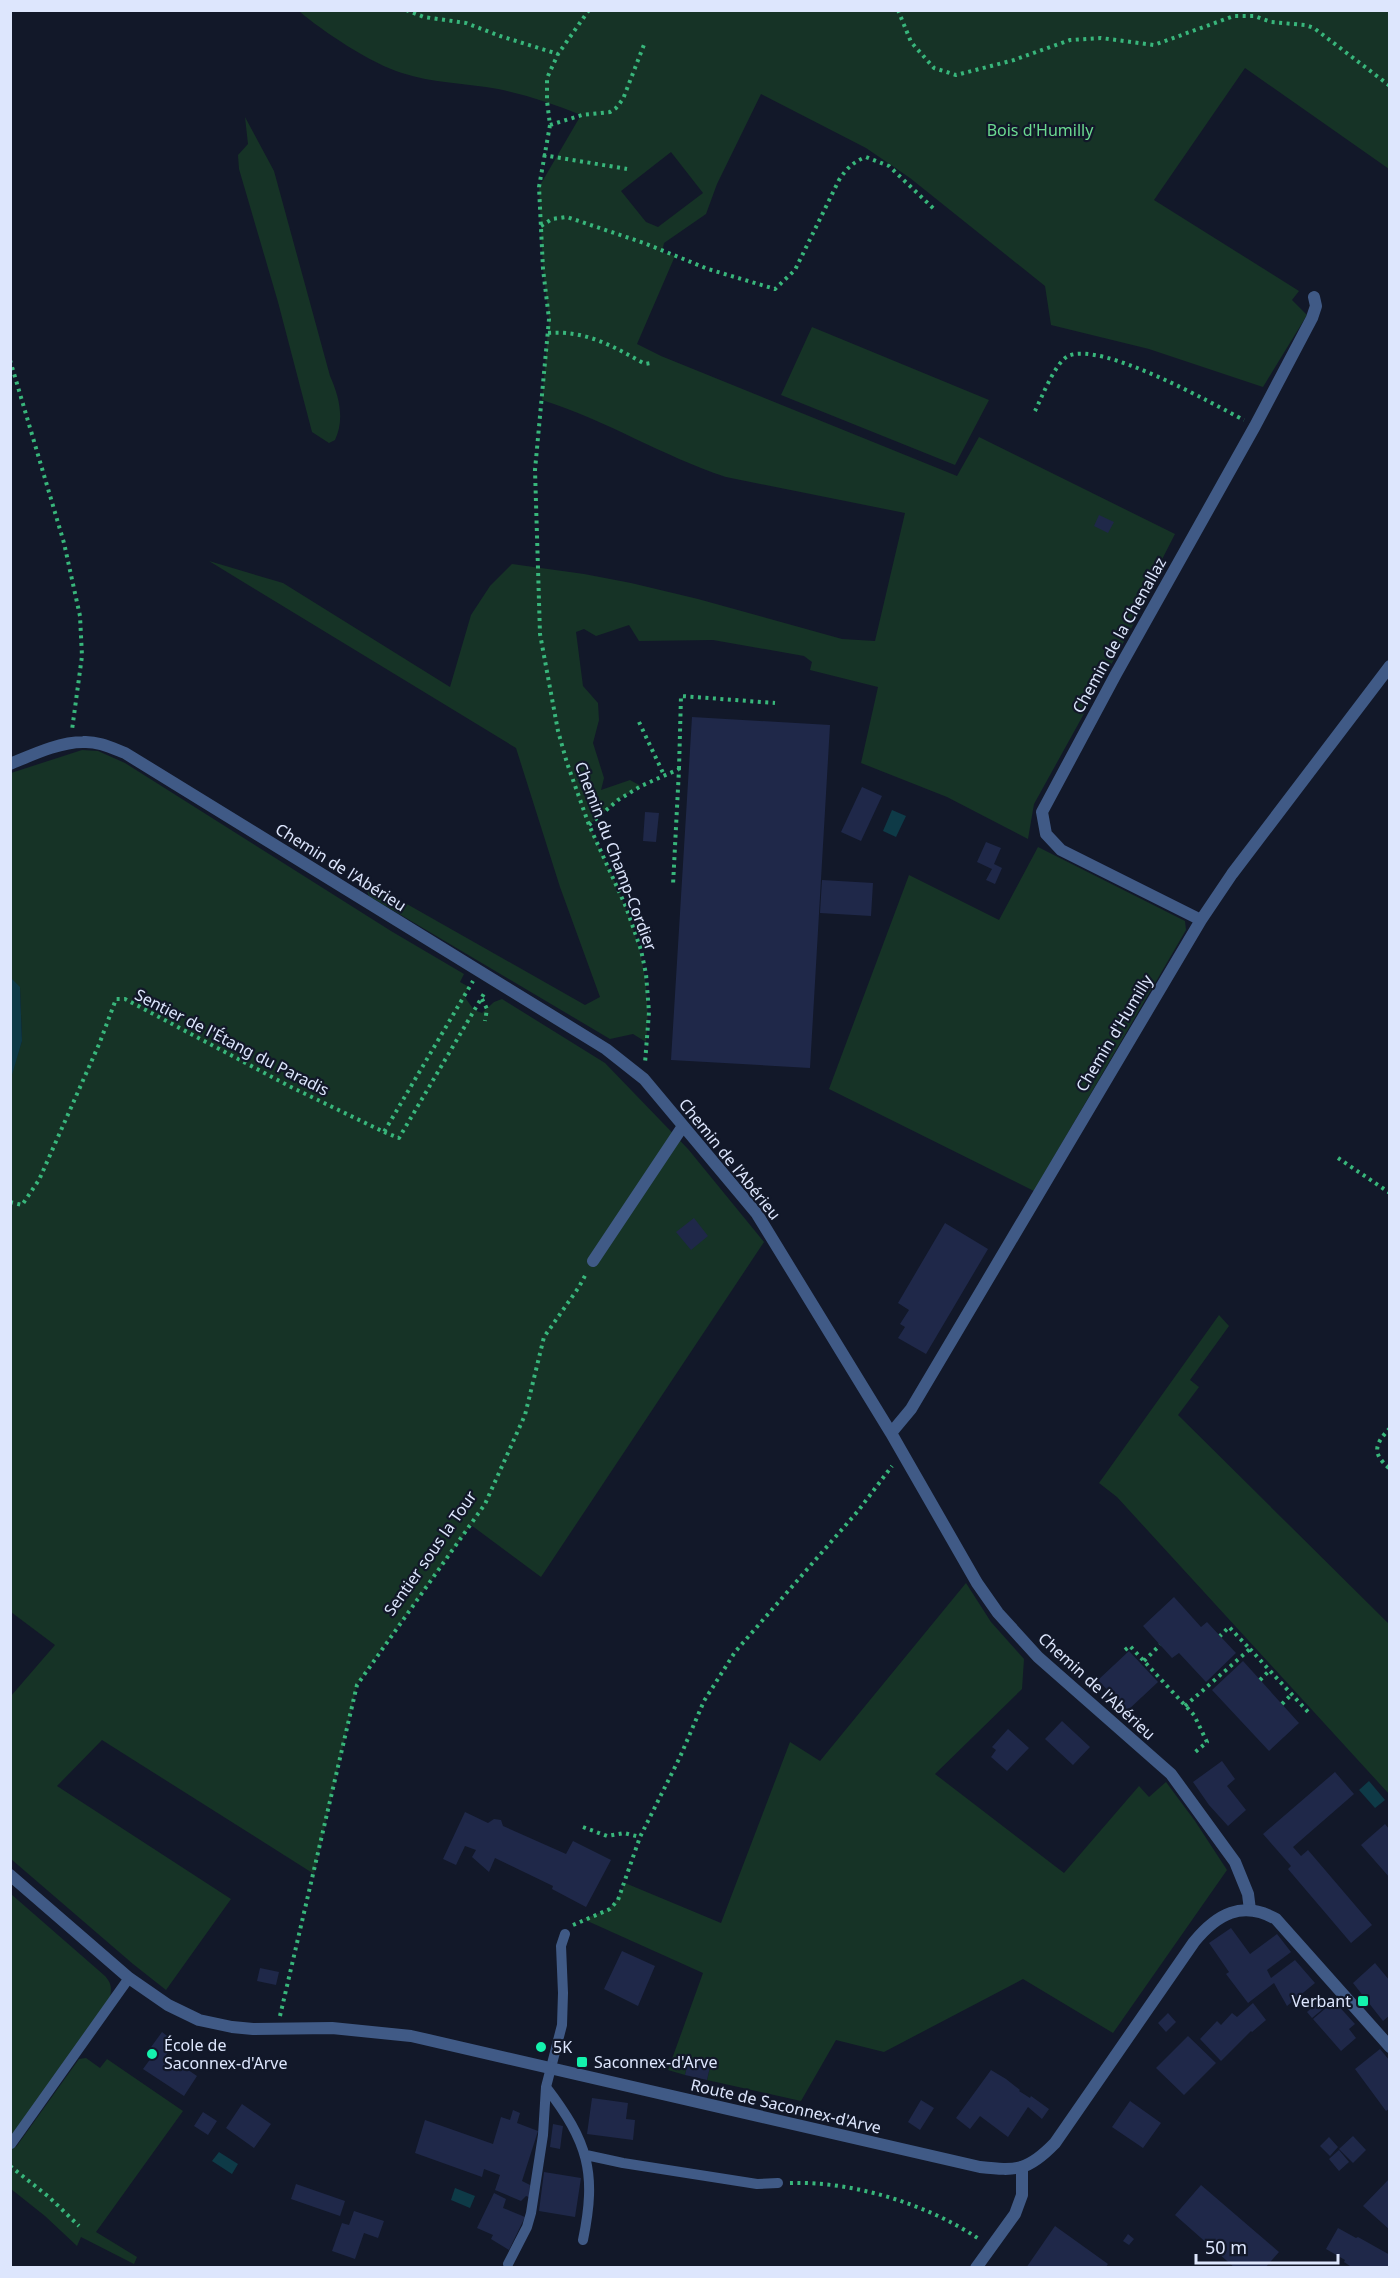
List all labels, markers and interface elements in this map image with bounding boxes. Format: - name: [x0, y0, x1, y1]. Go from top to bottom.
- park label: Bois d'Humilly: [987, 119, 1094, 141]
- street label: Chemin de la Chenallaz: [1067, 553, 1171, 717]
- street label: Chemin du Champ-Cordier: [570, 758, 662, 954]
- street label: Chemin de l'Abérieu: [271, 818, 411, 916]
- street label: Chemin d'Humilly: [1070, 970, 1158, 1096]
- street label: Sentier de l'Étang du Paradis: [131, 983, 333, 1101]
- street label: Chemin de l'Abérieu: [674, 1094, 786, 1224]
- street label: Sentier sous la Tour: [379, 1486, 482, 1620]
- street label: Chemin de l'Abérieu: [1034, 1627, 1160, 1745]
- place label: Verbant: [1292, 1990, 1351, 2012]
- marker: Verbant: [1356, 1994, 1370, 2008]
- place label: École de Saconnex-d'Arve: [164, 2034, 288, 2074]
- place label: 5K: [553, 2036, 572, 2058]
- marker: 5K: [534, 2040, 548, 2054]
- marker: École de Saconnex-d'Arve: [145, 2047, 159, 2061]
- place label: Saconnex-d'Arve: [594, 2051, 718, 2073]
- marker: Saconnex-d'Arve: [575, 2055, 589, 2069]
- street label: Route de Saconnex-d'Arve: [689, 2073, 883, 2139]
- scale bar: [1196, 2227, 1338, 2265]
- text: 50 m: [1205, 2235, 1247, 2259]

